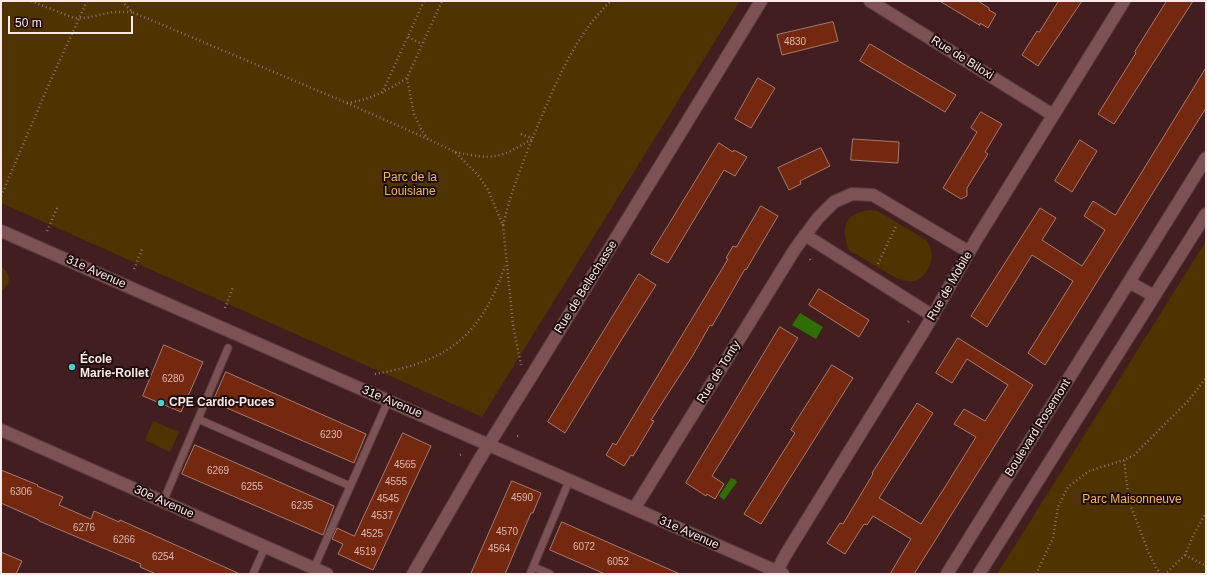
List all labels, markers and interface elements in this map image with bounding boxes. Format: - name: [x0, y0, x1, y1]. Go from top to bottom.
- scale bar: [10, 8, 135, 34]
- text: 50 m: [15, 16, 42, 30]
- street label: Rue de Biloxi: [928, 33, 996, 83]
- house number: 4830: [784, 36, 806, 48]
- park label: Parc de la Louisiane: [383, 171, 437, 199]
- street label: Rue de Bellechasse: [552, 238, 620, 336]
- street label: Rue de Mobile: [924, 249, 976, 323]
- street label: 31e Avenue: [64, 252, 128, 292]
- street label: Rue de Tonty: [694, 338, 744, 406]
- place label: École Marie-Rollet: [80, 353, 149, 381]
- marker: École Marie-Rollet: [67, 362, 77, 372]
- house number: 6280: [162, 373, 184, 385]
- street label: Boulevard Rosemont: [1002, 377, 1074, 479]
- street label: 31e Avenue: [360, 383, 424, 421]
- place label: CPE Cardio-Puces: [169, 396, 274, 410]
- marker: CPE Cardio-Puces: [156, 398, 166, 408]
- house number: 6230: [320, 429, 342, 441]
- house number: 4565: [394, 459, 416, 471]
- house number: 6269: [207, 465, 229, 477]
- house number: 4555: [385, 476, 407, 488]
- house number: 6255: [241, 481, 263, 493]
- street label: 30e Avenue: [132, 482, 196, 522]
- house number: 6306: [10, 486, 32, 498]
- house number: 4590: [511, 492, 533, 504]
- house number: 4545: [377, 493, 399, 505]
- park label: Parc Maisonneuve: [1082, 493, 1182, 507]
- house number: 6235: [291, 500, 313, 512]
- house number: 4537: [371, 510, 393, 522]
- street label: 31e Avenue: [657, 513, 721, 553]
- house number: 6276: [73, 522, 95, 534]
- house number: 4570: [496, 526, 518, 538]
- house number: 4525: [361, 528, 383, 540]
- house number: 6266: [113, 534, 135, 546]
- house number: 6072: [573, 541, 595, 553]
- house number: 4564: [488, 543, 510, 555]
- house number: 4519: [354, 546, 376, 558]
- house number: 6254: [152, 551, 174, 563]
- house number: 6052: [607, 556, 629, 568]

